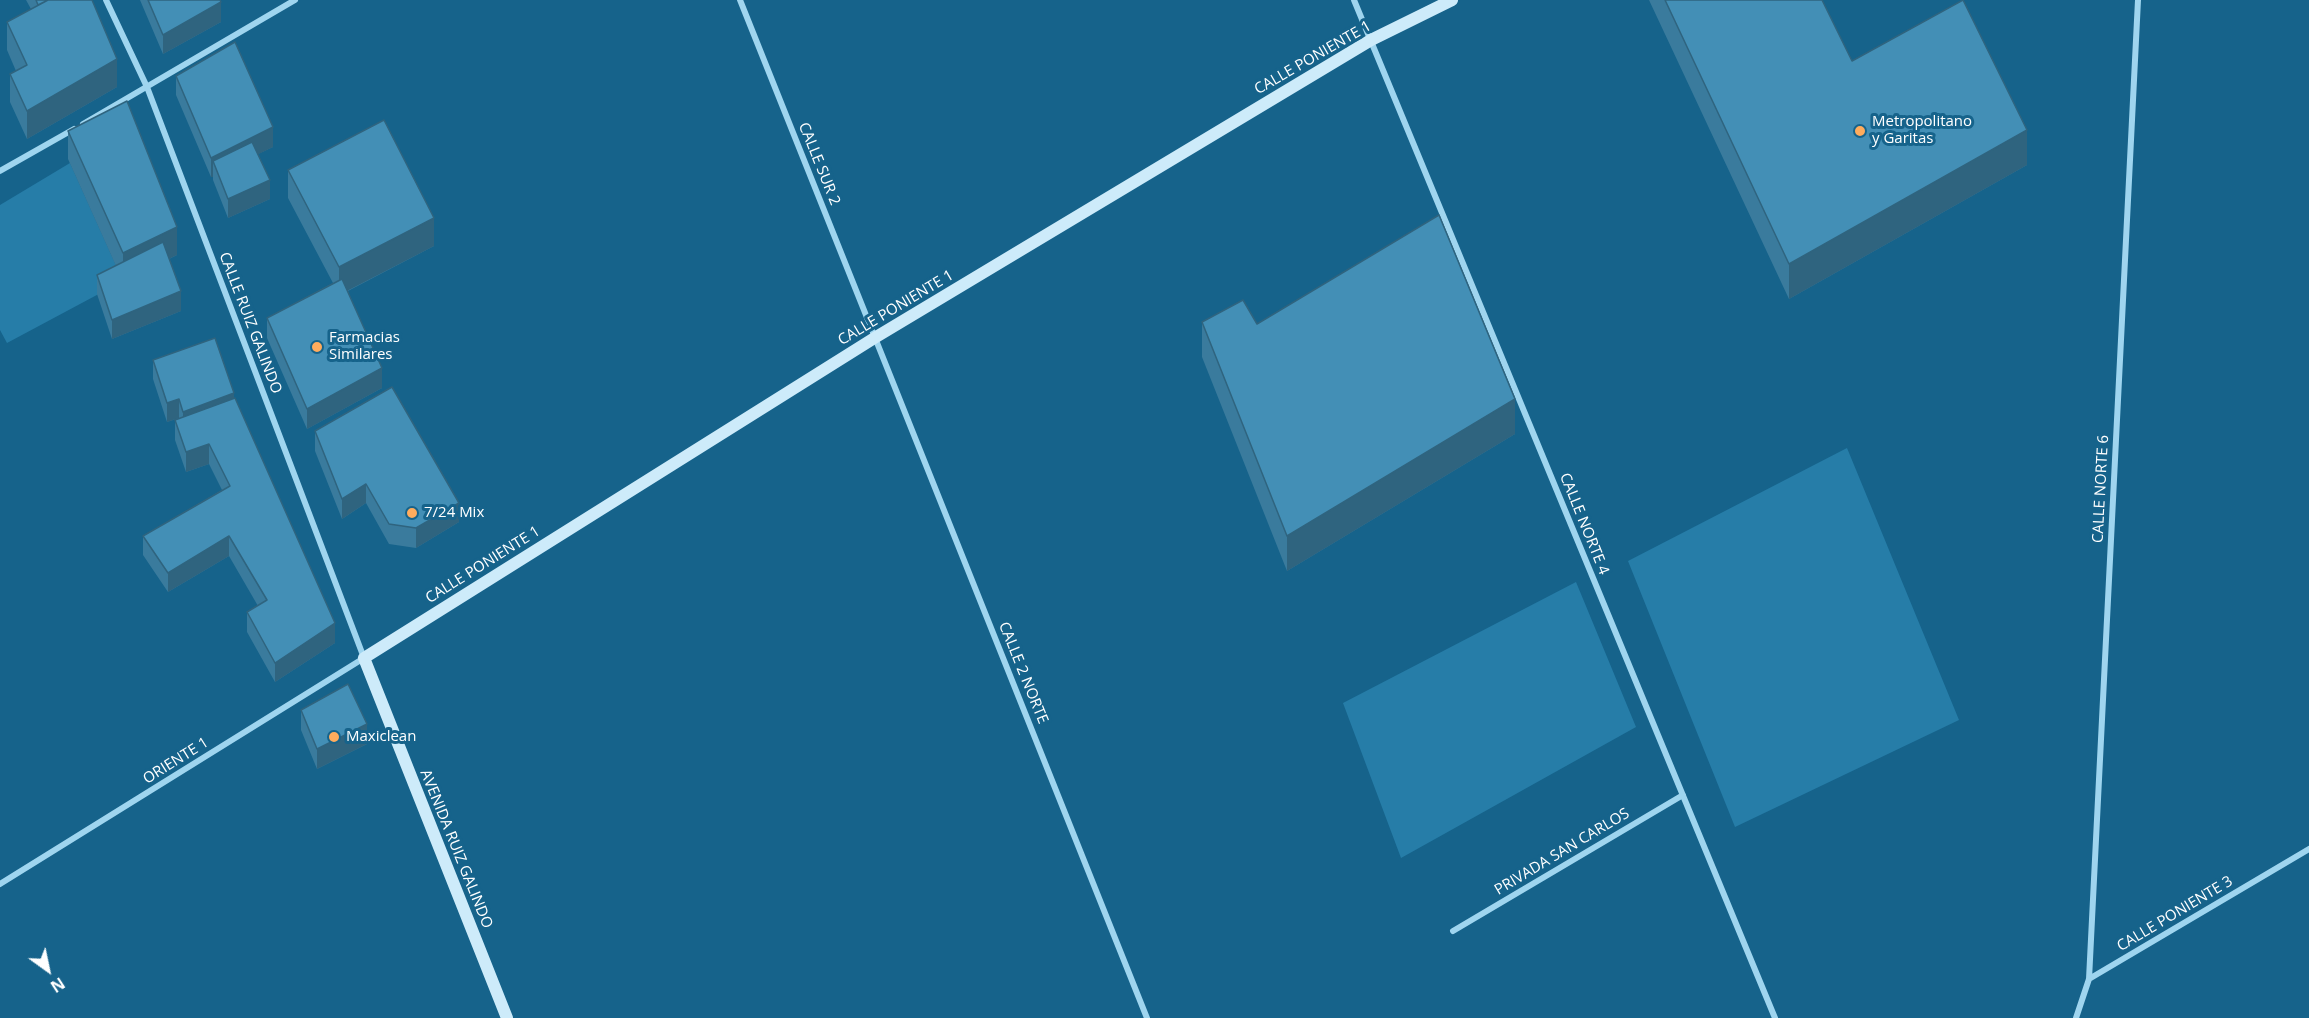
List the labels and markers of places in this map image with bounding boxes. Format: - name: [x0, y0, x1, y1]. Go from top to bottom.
- place label: Metropolitano y Garitas: [1872, 113, 1972, 148]
- marker: Metropolitano y Garitas: [1853, 124, 1867, 138]
- place label: Farmacias Similares: [329, 329, 400, 364]
- marker: Farmacias Similares: [310, 340, 324, 354]
- place label: 7/24 Mix: [424, 504, 484, 522]
- marker: 7/24 Mix: [405, 506, 419, 520]
- place label: Maxiclean: [346, 728, 416, 746]
- marker: Maxiclean: [327, 730, 341, 744]

